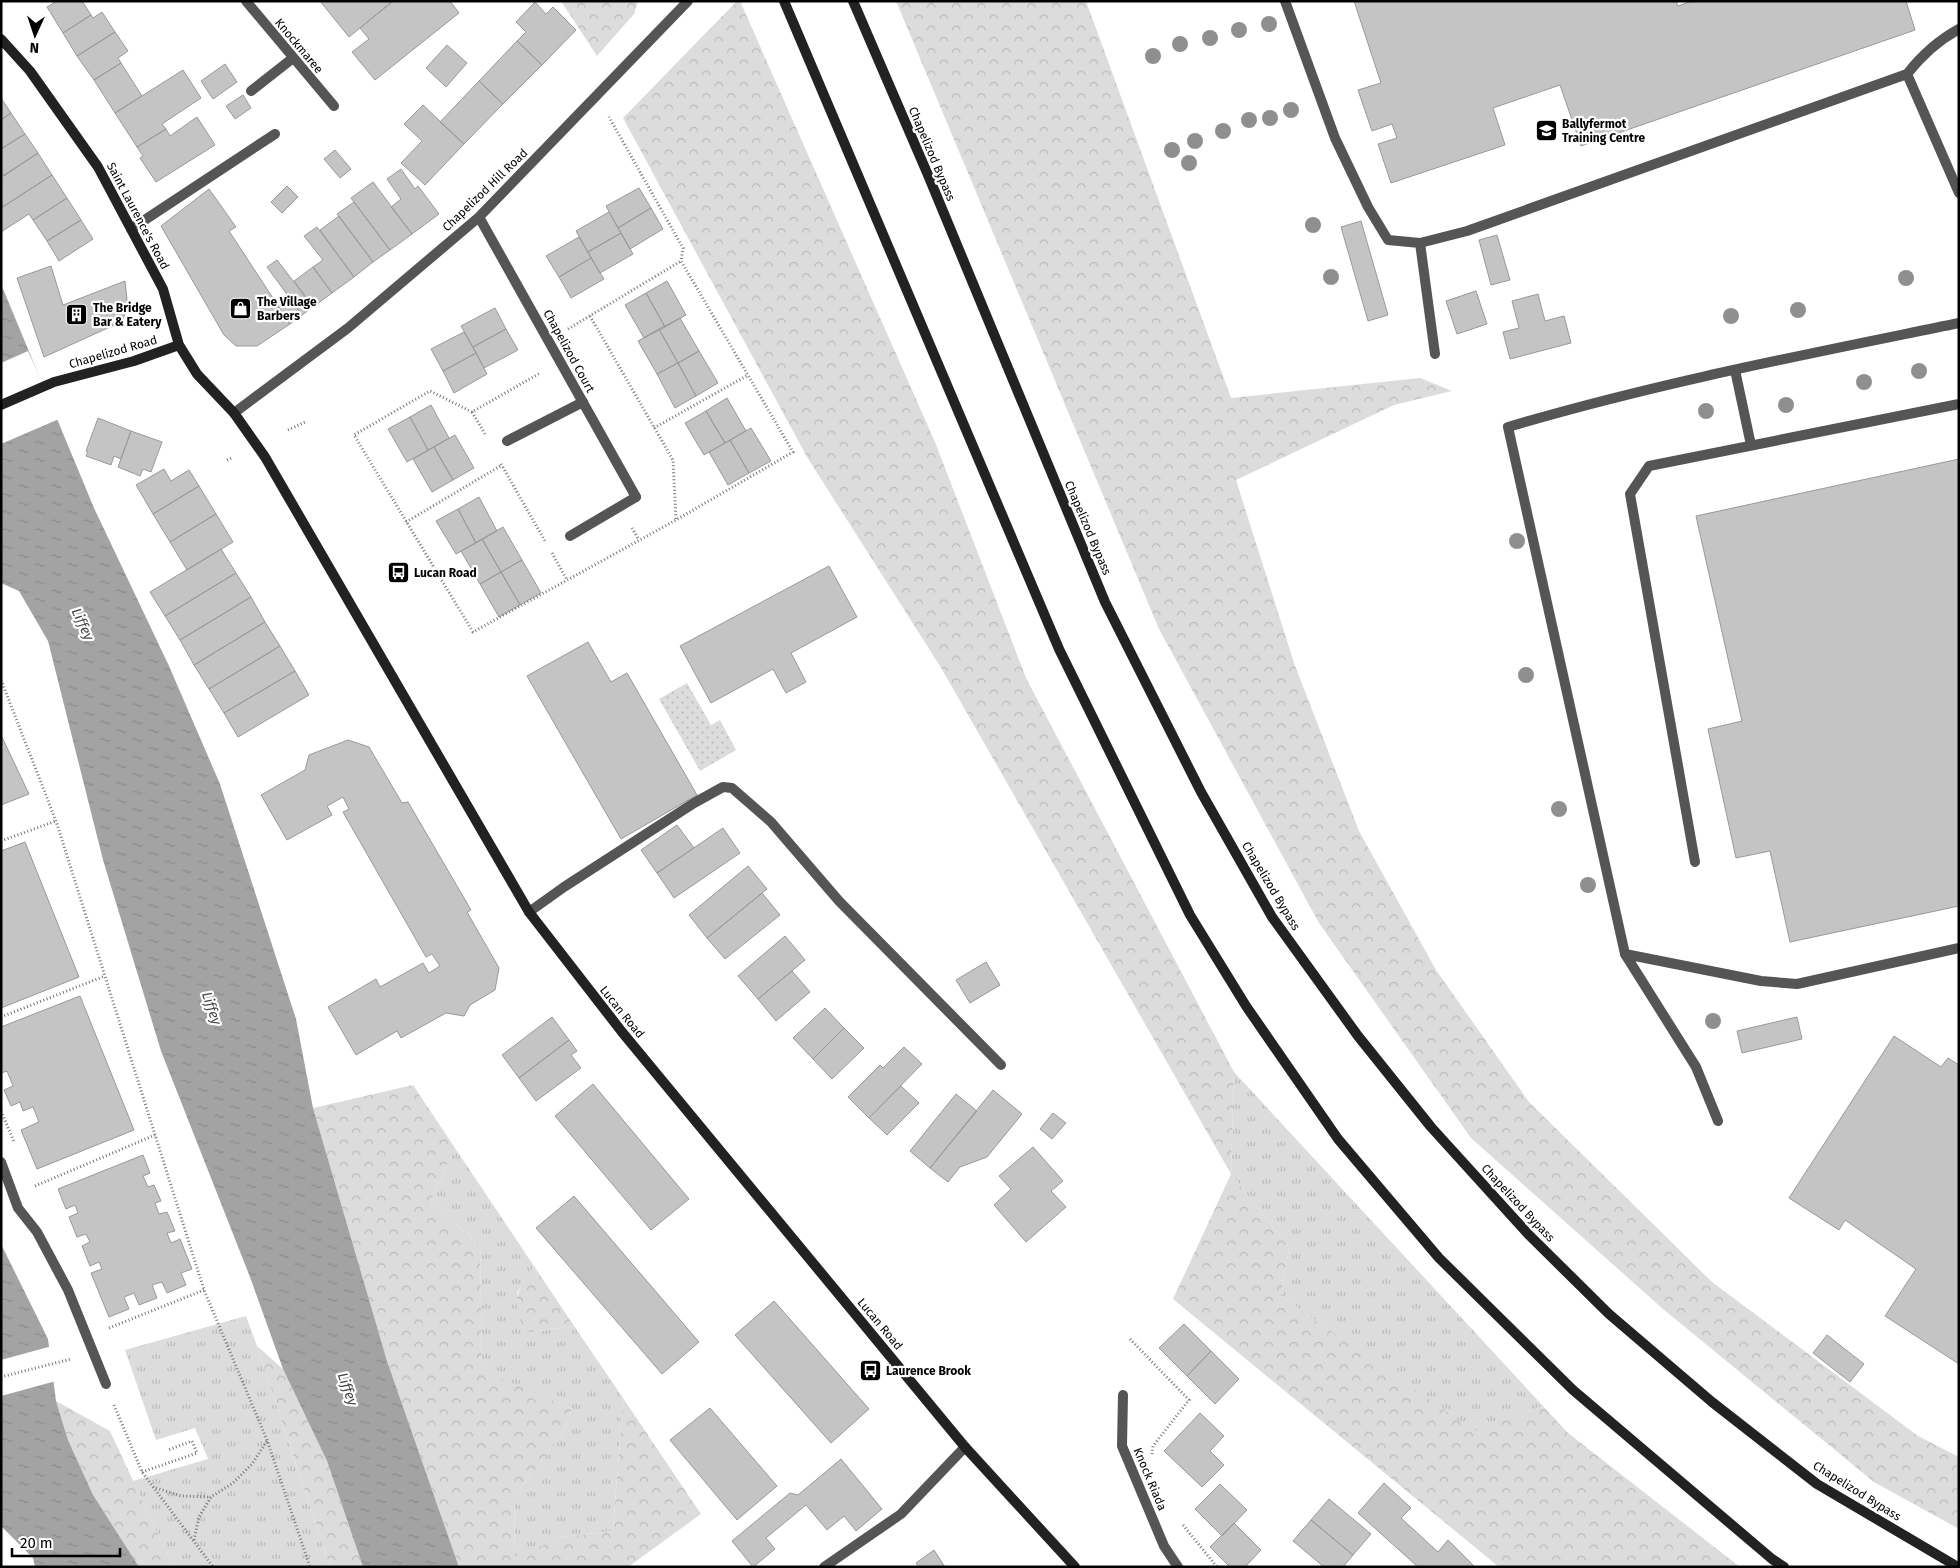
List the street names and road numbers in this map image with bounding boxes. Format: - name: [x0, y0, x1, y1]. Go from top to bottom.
- street label: Knockmaree: [272, 16, 326, 76]
- street label: Chapelizod Bypass: [906, 105, 958, 204]
- street label: Chapelizod Hill Road: [440, 146, 530, 234]
- street label: Saint Laurence's Road: [104, 160, 172, 272]
- street label: Chapelizod Court: [540, 307, 598, 396]
- street label: Chapelizod Road: [67, 333, 159, 371]
- street label: Chapelizod Bypass: [1062, 479, 1114, 578]
- street label: Chapelizod Bypass: [1239, 839, 1303, 933]
- street label: Lucan Road: [597, 983, 647, 1041]
- street label: Chapelizod Bypass: [1478, 1161, 1558, 1245]
- street label: Lucan Road: [854, 1295, 906, 1353]
- street label: Knock Riada: [1130, 1445, 1170, 1513]
- street label: Chapelizod Bypass: [1810, 1458, 1904, 1524]

